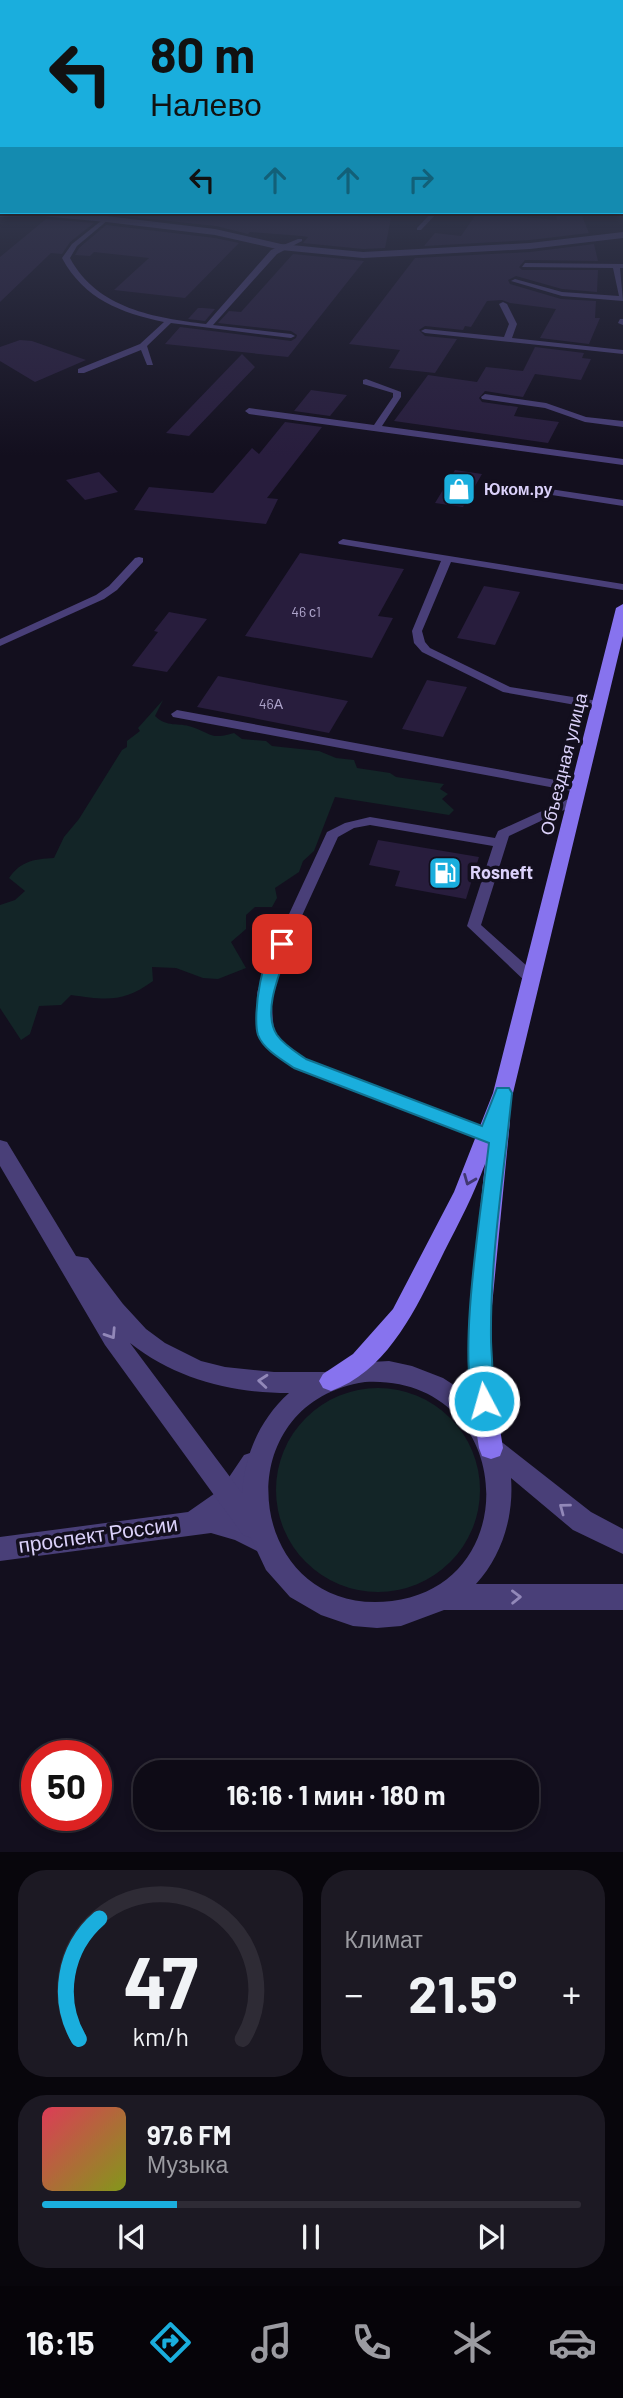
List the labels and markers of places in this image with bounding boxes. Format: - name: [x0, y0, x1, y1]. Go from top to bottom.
- shop icon: Юком.ру: [440, 470, 478, 508]
- place label: Юком.ру: [484, 479, 553, 498]
- fuel station icon: Rosneft: [426, 854, 464, 892]
- place label: Rosneft: [470, 861, 533, 883]
- pin: [252, 914, 312, 974]

